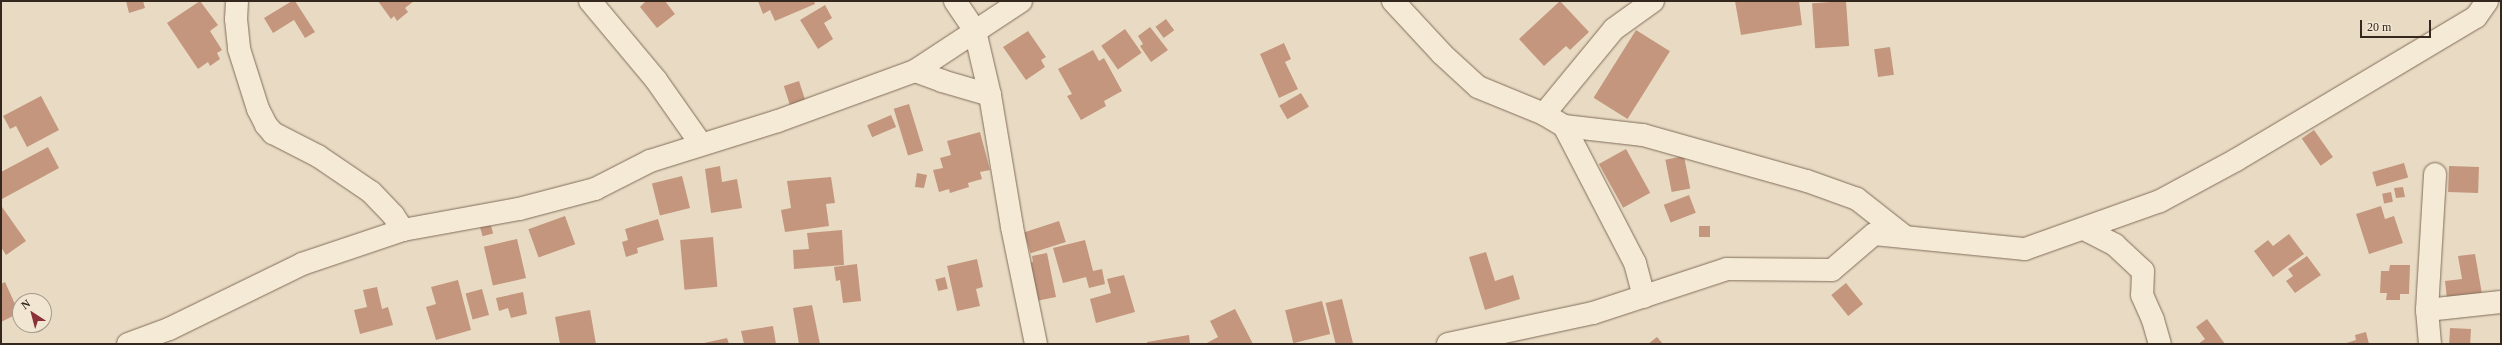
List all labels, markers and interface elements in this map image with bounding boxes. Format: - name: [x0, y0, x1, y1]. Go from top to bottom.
- scale bar: [2362, 12, 2433, 38]
- text: 20 m: [2367, 20, 2391, 34]
- north arrow: [12, 293, 52, 333]
- text: N: [19, 297, 32, 311]

